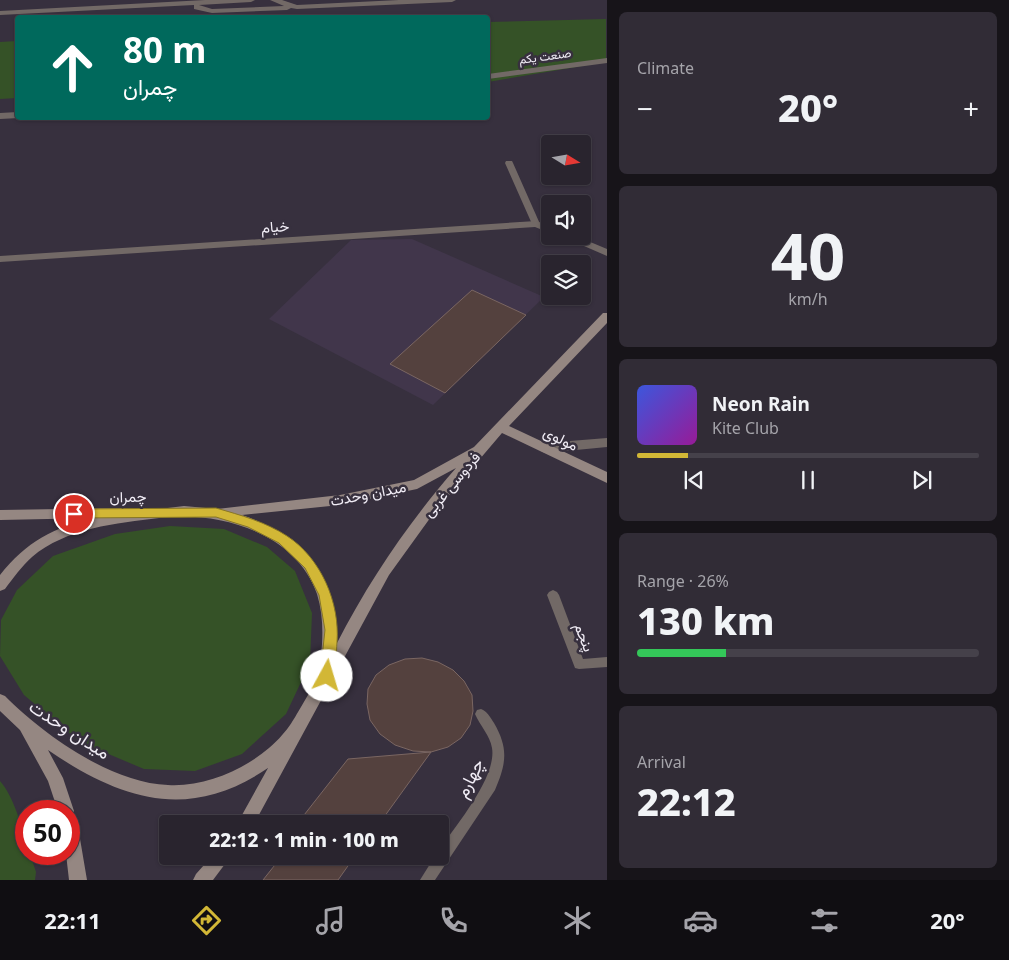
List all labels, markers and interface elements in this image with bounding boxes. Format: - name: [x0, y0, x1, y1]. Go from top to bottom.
- text: 80 m: [123, 26, 206, 73]
- icon: ahead: [40, 35, 105, 100]
- street label: صنعت یکم: [518, 44, 572, 68]
- text: Climate: [637, 57, 694, 79]
- text: چمران: [123, 71, 177, 101]
- text: 20°: [778, 81, 838, 133]
- text: −: [637, 89, 653, 127]
- text: +: [963, 89, 979, 127]
- north arrow: [541, 135, 591, 185]
- map controls: [541, 135, 591, 305]
- button: sound: [541, 195, 591, 245]
- text: 40: [771, 211, 845, 299]
- street label: خیام: [260, 215, 290, 238]
- button: layers: [541, 255, 591, 305]
- text: km/h: [788, 288, 828, 310]
- text: Neon Rain: [712, 391, 810, 417]
- text: Kite Club: [712, 417, 779, 439]
- street label: مولوی: [540, 421, 582, 456]
- street label: فردوسی غربی: [418, 447, 485, 522]
- icon: previous: [680, 466, 708, 494]
- icon: pause: [794, 466, 822, 494]
- icon: next: [908, 466, 936, 494]
- street label: میدان وحدت: [328, 476, 408, 510]
- street label: چمران: [109, 486, 147, 507]
- pin: [53, 493, 95, 535]
- icon: arrive: [60, 500, 88, 528]
- text: Range · 26%: [637, 570, 729, 592]
- text: 130 km: [637, 594, 775, 646]
- street label: پنجم: [569, 620, 600, 655]
- position arrow: [300, 649, 352, 701]
- street label: میدان وحدت: [25, 694, 115, 764]
- text: Arrival: [637, 751, 686, 773]
- street label: چهارم: [449, 754, 490, 802]
- text: 22:12: [637, 775, 736, 827]
- speed limit sign: 50: [15, 800, 80, 865]
- text: 22:12 · 1 min · 100 m: [209, 827, 399, 853]
- icon: directions: [189, 903, 224, 938]
- icon: music: [313, 903, 348, 938]
- icon: phone: [436, 903, 471, 938]
- icon: climate: [560, 903, 595, 938]
- icon: car: [683, 903, 718, 938]
- icon: filters: [807, 903, 842, 938]
- text: 22:11: [44, 905, 101, 935]
- text: 20°: [930, 905, 965, 935]

